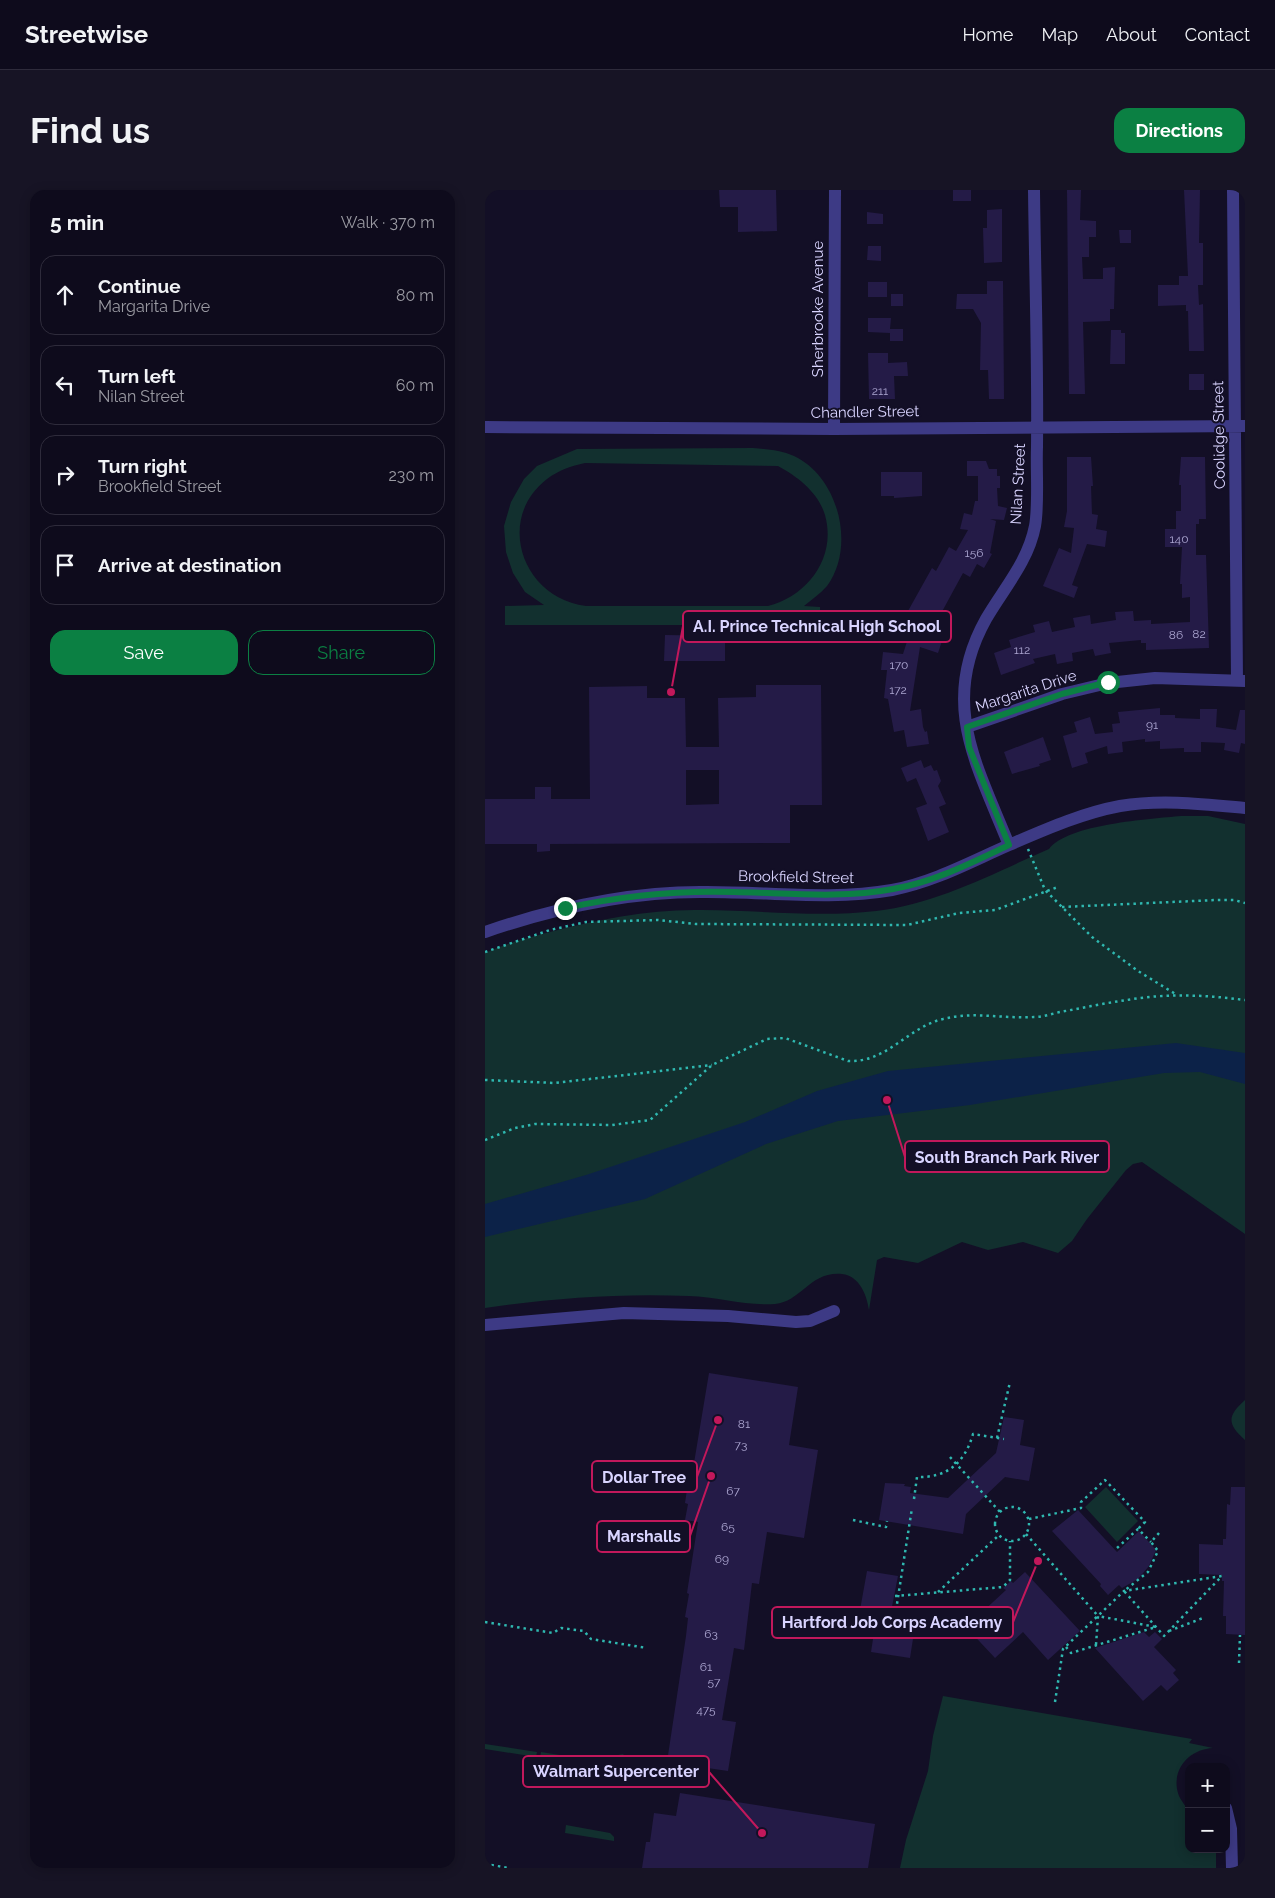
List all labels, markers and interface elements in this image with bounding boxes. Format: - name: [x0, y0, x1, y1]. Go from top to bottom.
- text: Streetwise: [25, 20, 148, 49]
- text: Home: [962, 24, 1013, 45]
- text: Map: [1041, 24, 1078, 45]
- text: About: [1106, 24, 1157, 45]
- text: Contact: [1185, 24, 1250, 45]
- button: Directions: [1114, 108, 1245, 153]
- text: Find us: [30, 110, 150, 151]
- text: 5 min: [50, 210, 104, 235]
- text: Walk · 370 m: [341, 213, 435, 232]
- street label: Sherbrooke Avenue: [809, 241, 827, 377]
- text: Continue: [98, 275, 181, 297]
- icon: ahead: [51, 281, 79, 309]
- text: 80 m: [396, 286, 434, 305]
- text: Margarita Drive: [98, 297, 210, 316]
- text: Turn left: [98, 365, 175, 387]
- icon: left: [51, 371, 79, 399]
- text: 60 m: [396, 376, 434, 395]
- street label: Coolidge Street: [1209, 381, 1229, 489]
- house number: 211: [872, 384, 888, 398]
- text: Nilan Street: [98, 387, 185, 406]
- street label: Chandler Street: [811, 402, 919, 422]
- street label: Nilan Street: [1007, 443, 1029, 525]
- text: Turn right: [98, 455, 187, 477]
- icon: right: [51, 461, 79, 489]
- text: 230 m: [389, 466, 434, 485]
- text: Brookfield Street: [98, 477, 222, 496]
- house number: 140: [1169, 532, 1189, 546]
- house number: 156: [965, 546, 983, 560]
- icon: arrive: [51, 551, 79, 579]
- text: Arrive at destination: [98, 554, 282, 576]
- callout: A.I. Prince Technical High School: [683, 611, 951, 642]
- text: A.I. Prince Technical High School: [693, 617, 942, 636]
- house number: 82: [1192, 627, 1206, 641]
- house number: 86: [1169, 628, 1183, 642]
- button: Save: [50, 630, 238, 675]
- button: Share: [248, 630, 435, 675]
- house number: 112: [1014, 643, 1030, 657]
- house number: 170: [890, 658, 908, 672]
- street label: Margarita Drive: [973, 666, 1079, 716]
- route start: [1097, 671, 1120, 694]
- house number: 172: [889, 683, 907, 697]
- house number: 91: [1146, 718, 1158, 732]
- street label: Brookfield Street: [738, 867, 854, 887]
- route end: [554, 897, 577, 920]
- callout: South Branch Park River: [905, 1141, 1109, 1172]
- text: South Branch Park River: [915, 1148, 1099, 1167]
- house number: 81: [738, 1417, 750, 1431]
- house number: 73: [735, 1438, 747, 1452]
- callout: Dollar Tree: [592, 1461, 697, 1492]
- text: Dollar Tree: [602, 1468, 686, 1487]
- house number: 67: [726, 1484, 740, 1498]
- house number: 65: [721, 1520, 735, 1534]
- callout: Marshalls: [597, 1521, 690, 1552]
- text: Marshalls: [607, 1527, 681, 1546]
- house number: 69: [715, 1552, 729, 1566]
- callout: Hartford Job Corps Academy: [772, 1607, 1013, 1638]
- text: Hartford Job Corps Academy: [782, 1613, 1002, 1632]
- house number: 63: [704, 1627, 718, 1641]
- house number: 61: [700, 1660, 712, 1674]
- house number: 57: [708, 1675, 721, 1689]
- house number: 475: [696, 1703, 716, 1717]
- callout: Walmart Supercenter: [523, 1756, 709, 1787]
- text: Walmart Supercenter: [533, 1762, 699, 1781]
- map controls: [1185, 1763, 1230, 1853]
- button: +: [1185, 1763, 1230, 1808]
- button: −: [1185, 1808, 1230, 1853]

